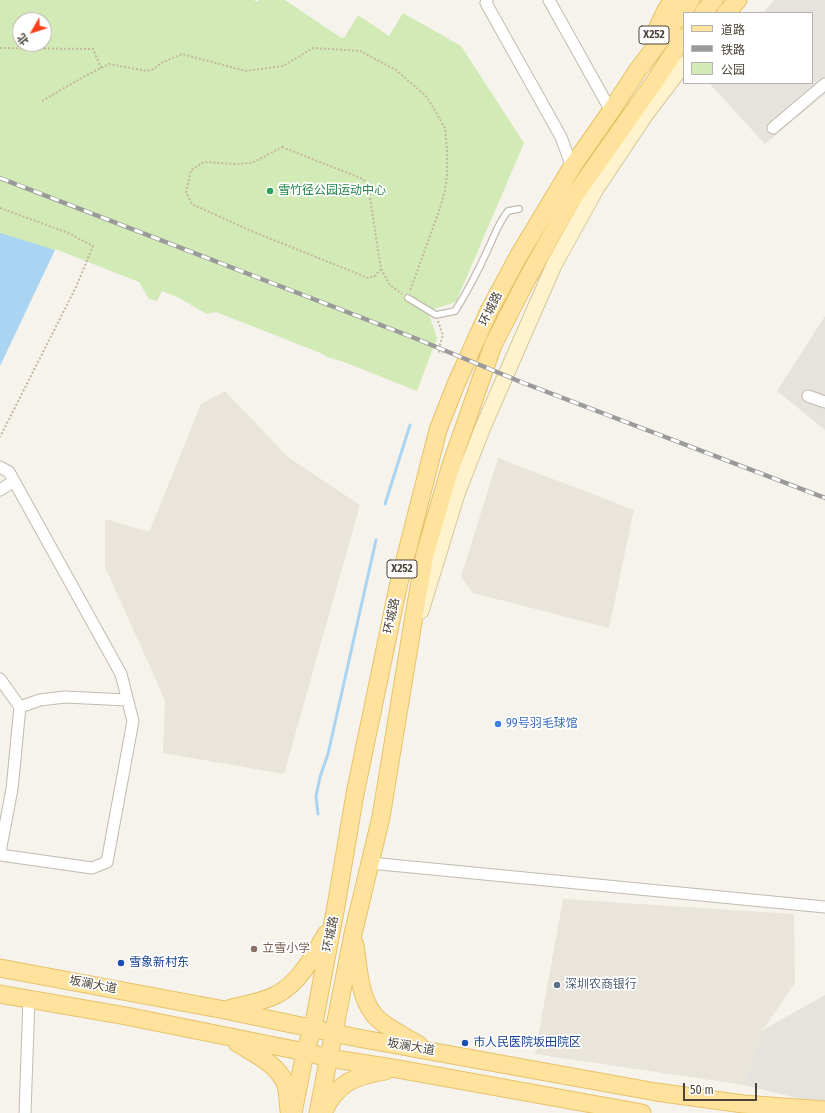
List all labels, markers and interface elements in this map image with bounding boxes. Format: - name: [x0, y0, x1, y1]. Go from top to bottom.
- north arrow: [12, 12, 52, 52]
- legend: [683, 12, 813, 84]
- text: 道路: [721, 23, 745, 37]
- road number: X252: [639, 26, 669, 44]
- text: 北: [15, 31, 32, 48]
- text: 铁路: [721, 43, 745, 57]
- text: 公园: [721, 63, 745, 77]
- place label: 雪竹径公园运动中心: [278, 184, 386, 198]
- marker: 雪竹径公园运动中心: [265, 186, 275, 196]
- street label: 环城路: [477, 290, 505, 328]
- road number: X252: [387, 560, 417, 578]
- street label: 环城路: [381, 597, 403, 635]
- place label: 99号羽毛球馆: [506, 717, 578, 731]
- marker: 99号羽毛球馆: [493, 719, 503, 729]
- street label: 环城路: [320, 915, 342, 953]
- place label: 立雪小学: [262, 942, 310, 956]
- marker: 立雪小学: [249, 944, 259, 954]
- place label: 雪象新村东: [129, 956, 189, 970]
- marker: 雪象新村东: [116, 958, 126, 968]
- street label: 坂澜大道: [68, 973, 118, 997]
- place label: 深圳农商银行: [565, 978, 637, 992]
- marker: 深圳农商银行: [552, 980, 562, 990]
- street label: 坂澜大道: [386, 1036, 436, 1058]
- place label: 市人民医院坂田院区: [473, 1036, 581, 1050]
- marker: 市人民医院坂田院区: [460, 1038, 470, 1048]
- scale bar: [685, 1075, 759, 1101]
- text: 50 m: [690, 1083, 714, 1097]

